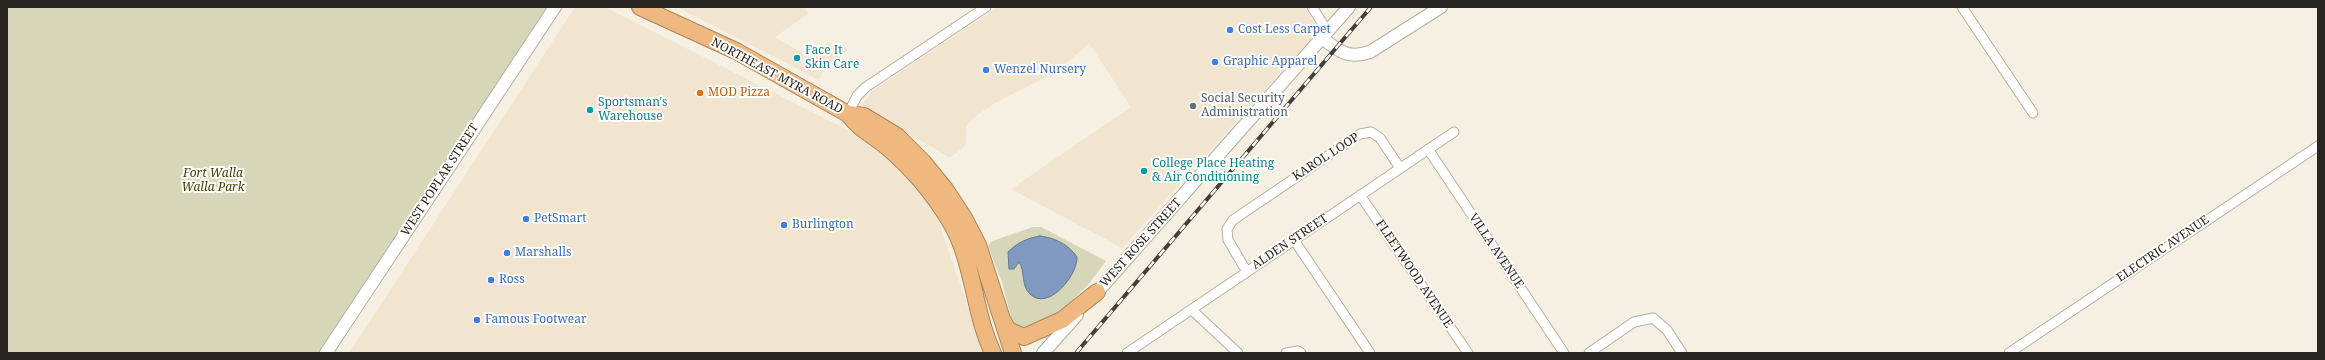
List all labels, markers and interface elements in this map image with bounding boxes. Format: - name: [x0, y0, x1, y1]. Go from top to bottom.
- place label: Cost Less Carpet: [1238, 23, 1331, 37]
- marker: Cost Less Carpet: [1225, 25, 1235, 35]
- street label: NORTHEAST MYRA ROAD: [709, 35, 845, 117]
- place label: Face It Skin Care: [805, 44, 859, 72]
- marker: Face It Skin Care: [792, 53, 802, 63]
- place label: Graphic Apparel: [1223, 55, 1317, 69]
- marker: Graphic Apparel: [1210, 57, 1220, 67]
- place label: Wenzel Nursery: [994, 63, 1086, 77]
- marker: Wenzel Nursery: [981, 65, 991, 75]
- place label: MOD Pizza: [708, 86, 770, 100]
- marker: MOD Pizza: [695, 88, 705, 98]
- place label: Social Security Administration: [1201, 92, 1288, 120]
- place label: Sportsman's Warehouse: [598, 96, 668, 124]
- marker: Social Security Administration: [1188, 101, 1198, 111]
- marker: Sportsman's Warehouse: [585, 105, 595, 115]
- street label: WEST POPLAR STREET: [398, 121, 482, 239]
- street label: KAROL LOOP: [1290, 130, 1362, 184]
- place label: College Place Heating & Air Conditioning: [1152, 157, 1274, 185]
- marker: College Place Heating & Air Conditioning: [1139, 166, 1149, 176]
- park label: Fort Walla Walla Park: [181, 167, 245, 195]
- street label: WEST ROSE STREET: [1097, 196, 1185, 290]
- street label: ALDEN STREET: [1249, 211, 1331, 273]
- street label: VILLA AVENUE: [1466, 211, 1526, 291]
- place label: PetSmart: [534, 212, 586, 226]
- street label: ELECTRIC AVENUE: [2114, 213, 2212, 285]
- marker: PetSmart: [521, 214, 531, 224]
- street label: FLEETWOOD AVENUE: [1372, 217, 1456, 331]
- place label: Burlington: [792, 218, 854, 232]
- marker: Burlington: [779, 220, 789, 230]
- place label: Marshalls: [515, 246, 571, 260]
- marker: Marshalls: [502, 248, 512, 258]
- place label: Ross: [499, 273, 525, 287]
- marker: Ross: [486, 275, 496, 285]
- place label: Famous Footwear: [485, 313, 587, 327]
- marker: Famous Footwear: [472, 315, 482, 325]

